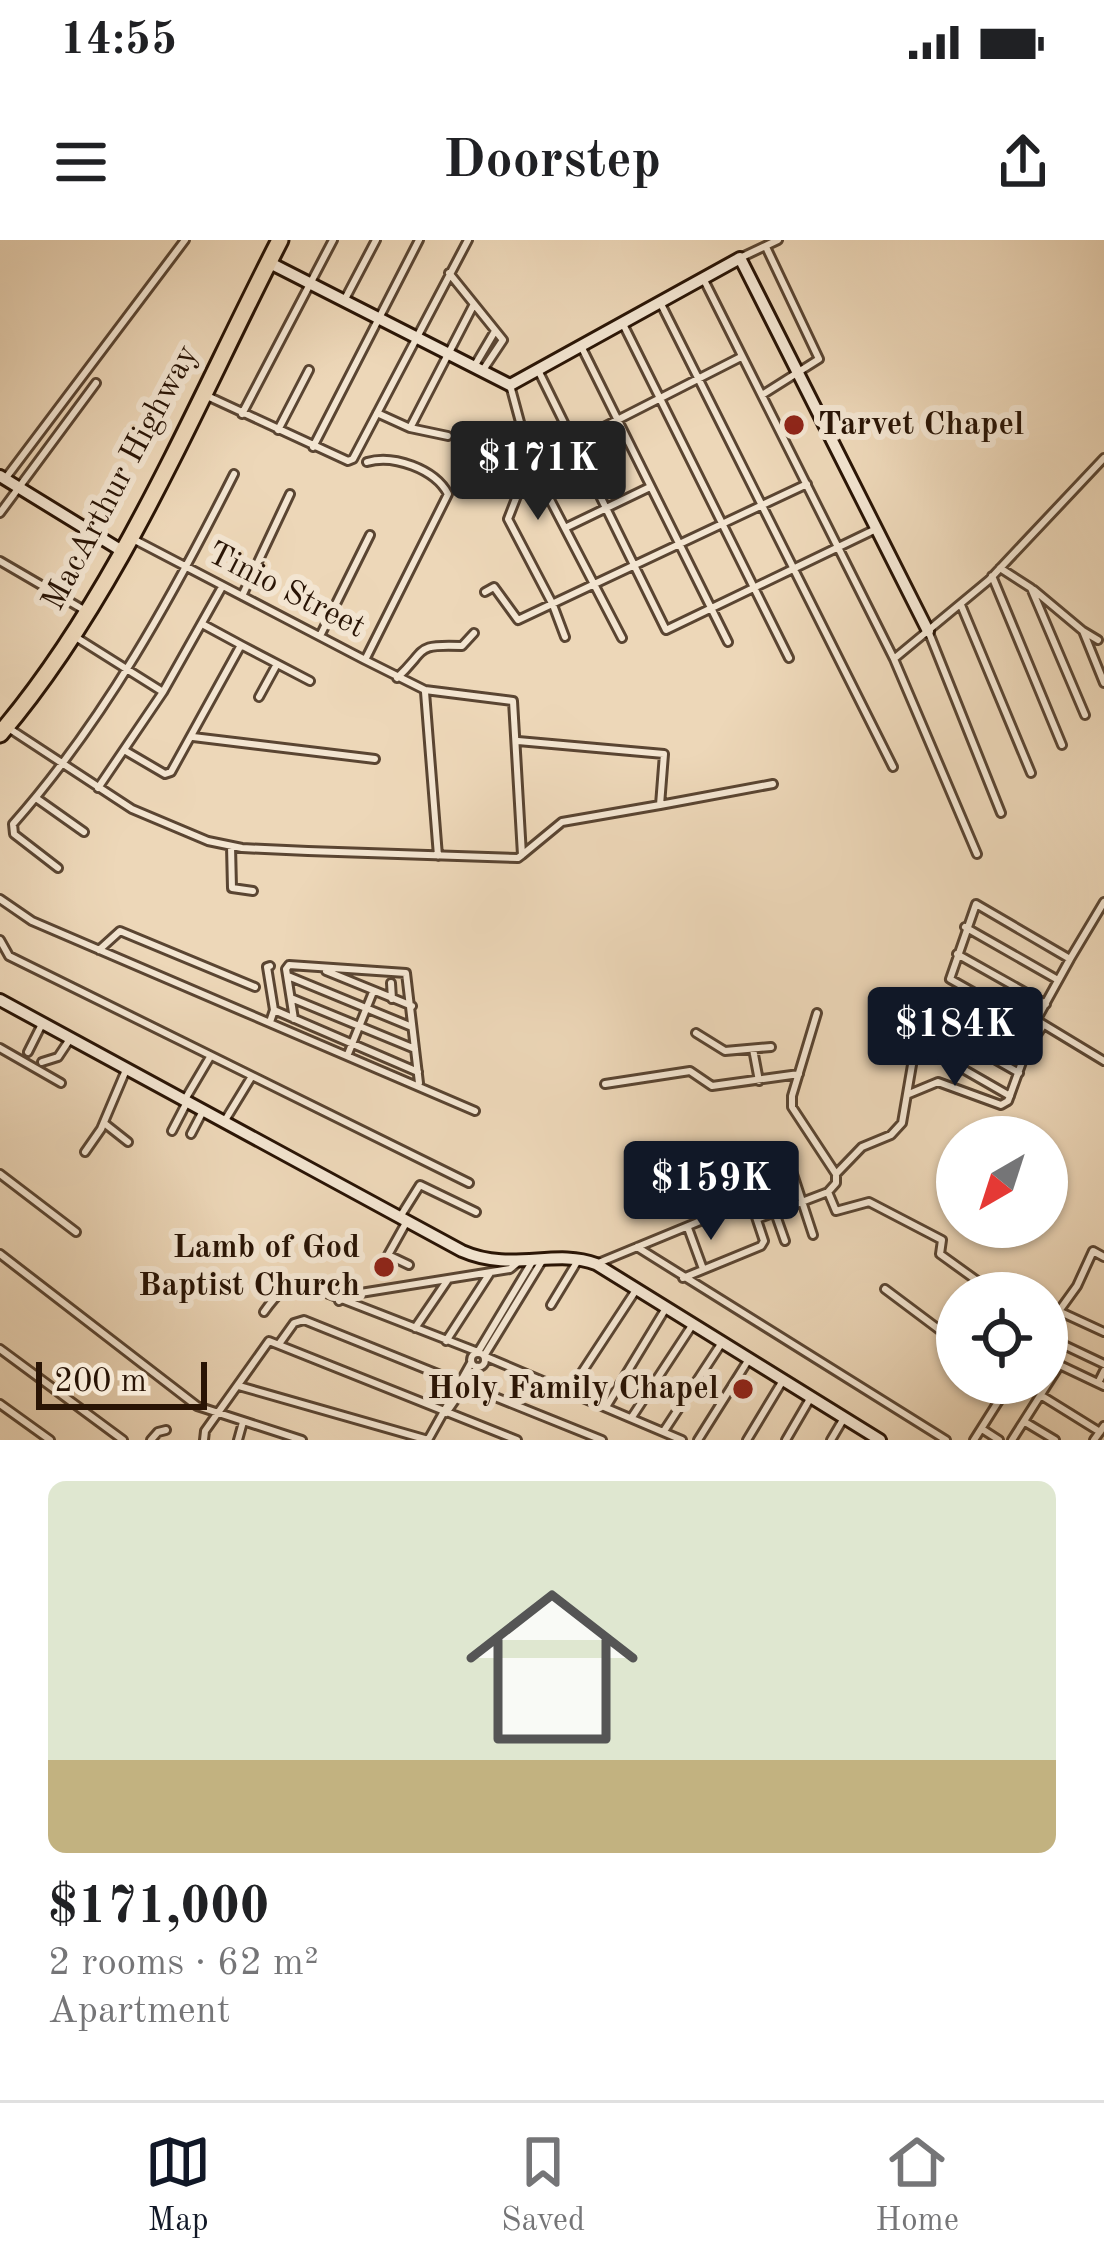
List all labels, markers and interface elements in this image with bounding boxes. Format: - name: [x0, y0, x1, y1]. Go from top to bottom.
- text: 14:55: [60, 19, 177, 64]
- icon: menu: [48, 129, 114, 195]
- icon: share: [990, 129, 1056, 195]
- text: Doorstep: [443, 135, 661, 189]
- street label: MacArthur Highway: [37, 340, 205, 616]
- place label: Tarvet Chapel: [818, 409, 1024, 442]
- marker: Tarvet Chapel: [781, 412, 807, 438]
- pin: $171K: [454, 421, 622, 523]
- text: $171K: [478, 440, 598, 479]
- street label: Tinio Street: [202, 537, 370, 645]
- pin: $184K: [871, 987, 1039, 1089]
- text: $184K: [895, 1006, 1015, 1045]
- north arrow: [936, 1116, 1068, 1248]
- map controls: [936, 1116, 1068, 1404]
- pin: $159K: [627, 1141, 795, 1243]
- text: $159K: [651, 1160, 771, 1199]
- place label: Lamb of God Baptist Church: [138, 1232, 360, 1303]
- marker: Lamb of God Baptist Church: [371, 1254, 397, 1280]
- button: locate: [936, 1272, 1068, 1404]
- scale bar: [36, 1356, 207, 1409]
- text: 200 m: [54, 1366, 147, 1399]
- place label: Holy Family Chapel: [427, 1373, 719, 1406]
- marker: Holy Family Chapel: [730, 1376, 756, 1402]
- icon: home: [444, 1559, 660, 1775]
- text: $171,000: [48, 1883, 269, 1934]
- text: 2 rooms · 62 m²: [48, 1944, 319, 1983]
- text: Apartment: [48, 1992, 231, 2031]
- tab: Map: [145, 2129, 211, 2242]
- tab: Saved: [501, 2129, 585, 2242]
- tab: Home: [875, 2129, 959, 2242]

